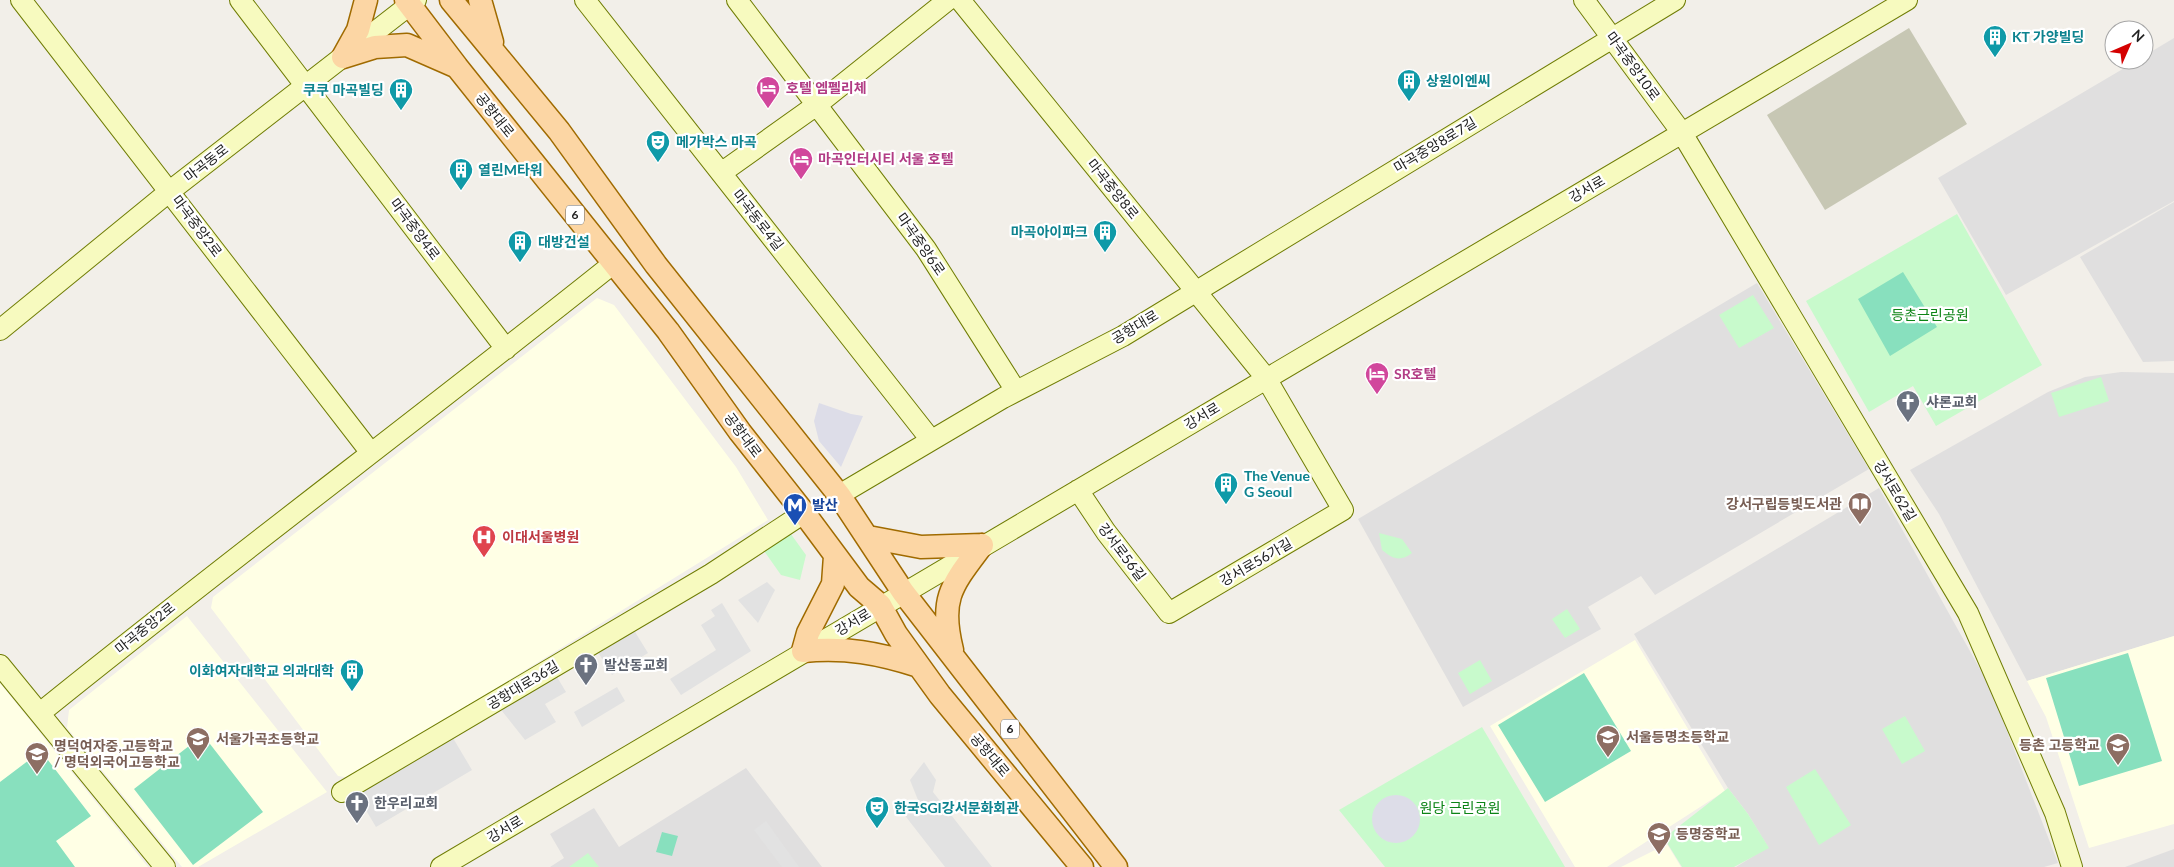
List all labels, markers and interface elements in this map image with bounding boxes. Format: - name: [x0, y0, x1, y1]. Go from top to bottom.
- north arrow: [2104, 20, 2154, 70]
- building icon: KT 가양빌딩: [1982, 24, 2008, 58]
- text: N: [2129, 26, 2148, 45]
- street label: 마곡중앙10로: [1603, 28, 1664, 103]
- place label: KT 가양빌딩: [2012, 28, 2085, 45]
- building icon: 상원이엔씨: [1396, 68, 1422, 102]
- place label: 상원이엔씨: [1426, 72, 1490, 89]
- hotel icon: 호텔 엠펠리체: [755, 75, 781, 109]
- building icon: 쿠쿠 마곡빌딩: [388, 77, 414, 111]
- place label: 호텔 엠펠리체: [786, 79, 867, 96]
- place label: 쿠쿠 마곡빌딩: [303, 81, 384, 98]
- street label: 공항대로: [473, 89, 518, 140]
- street label: 마곡중앙8로7길: [1390, 113, 1479, 176]
- theatre icon: 메가박스 마곡: [645, 129, 671, 163]
- place label: 메가박스 마곡: [676, 133, 757, 150]
- street label: 마곡동로: [180, 140, 231, 185]
- hotel icon: 마곡인터시티 서울 호텔: [788, 146, 814, 180]
- place label: 마곡인터시티 서울 호텔: [818, 150, 954, 167]
- street label: 마곡중앙8로: [1084, 155, 1143, 222]
- building icon: 열린M타워: [448, 157, 474, 191]
- place label: 열린M타워: [478, 161, 543, 178]
- street label: 강서로: [1566, 171, 1608, 206]
- street label: 마곡동로4길: [729, 186, 787, 254]
- street label: 마곡중앙2로: [169, 192, 226, 260]
- street label: 마곡중앙4로: [387, 195, 444, 263]
- road number: 6: [566, 206, 584, 224]
- street label: 마곡중앙6로: [894, 209, 949, 278]
- building icon: 마곡아이파크: [1092, 219, 1118, 253]
- place label: 마곡아이파크: [1011, 223, 1088, 240]
- building icon: 대방건설: [507, 229, 533, 263]
- place label: 대방건설: [538, 233, 590, 250]
- street label: 공항대로: [1108, 306, 1161, 347]
- park label: 등촌근린공원: [1891, 306, 1969, 323]
- hotel icon: SR호텔: [1364, 361, 1390, 395]
- place label: SR호텔: [1394, 365, 1437, 382]
- church icon: 샤론교회: [1895, 389, 1921, 423]
- place label: 샤론교회: [1926, 393, 1978, 410]
- street label: 강서로: [1181, 398, 1223, 433]
- street label: 공항대로: [721, 409, 766, 460]
- street label: 강서로62길: [1871, 457, 1920, 524]
- place label: The Venue G Seoul: [1244, 467, 1310, 500]
- building icon: The Venue G Seoul: [1213, 471, 1239, 505]
- library icon: 강서구립등빛도서관: [1847, 491, 1873, 525]
- metro station icon: 발산: [782, 492, 808, 526]
- place label: 강서구립등빛도서관: [1726, 495, 1842, 512]
- place label: 발산: [812, 496, 838, 513]
- street label: 강서로56길: [1095, 520, 1150, 584]
- hospital icon: 이대서울병원: [471, 524, 497, 558]
- place label: 이대서울병원: [502, 528, 579, 545]
- street label: 강서로56가길: [1217, 534, 1295, 589]
- street label: 마곡중앙2로: [111, 598, 178, 657]
- street label: 강서로: [832, 604, 874, 639]
- church icon: 발산동교회: [573, 652, 599, 686]
- place label: 발산동교회: [604, 656, 668, 673]
- street label: 공항대로36길: [484, 657, 562, 713]
- building icon: 이화여자대학교 의과대학: [339, 658, 365, 692]
- place label: 이화여자대학교 의과대학: [189, 662, 334, 679]
- road number: 6: [1001, 720, 1019, 739]
- school or university icon: 서울등명초등학교: [1595, 724, 1621, 758]
- school or university icon: 서울가곡초등학교: [185, 726, 211, 760]
- place label: 서울등명초등학교: [1626, 728, 1729, 745]
- street label: 공항대로: [967, 729, 1014, 780]
- place label: 서울가곡초등학교: [216, 730, 319, 747]
- school or university icon: 등촌 고등학교: [2105, 732, 2131, 766]
- place label: 등촌 고등학교: [2019, 736, 2100, 753]
- place label: 명덕여자중,고등학교 / 명덕외국어고등학교: [54, 737, 180, 770]
- school or university icon: 명덕여자중,고등학교 / 명덕외국어고등학교: [24, 741, 50, 775]
- church icon: 한우리교회: [344, 790, 370, 824]
- place label: 한우리교회: [374, 794, 438, 811]
- theatre icon: 한국SGI강서문화회관: [864, 795, 890, 829]
- place label: 한국SGI강서문화회관: [894, 799, 1019, 816]
- park label: 원당 근린공원: [1420, 799, 1500, 816]
- street label: 강서로: [484, 811, 526, 846]
- school or university icon: 등명중학교: [1646, 821, 1672, 855]
- place label: 등명중학교: [1676, 825, 1741, 842]

